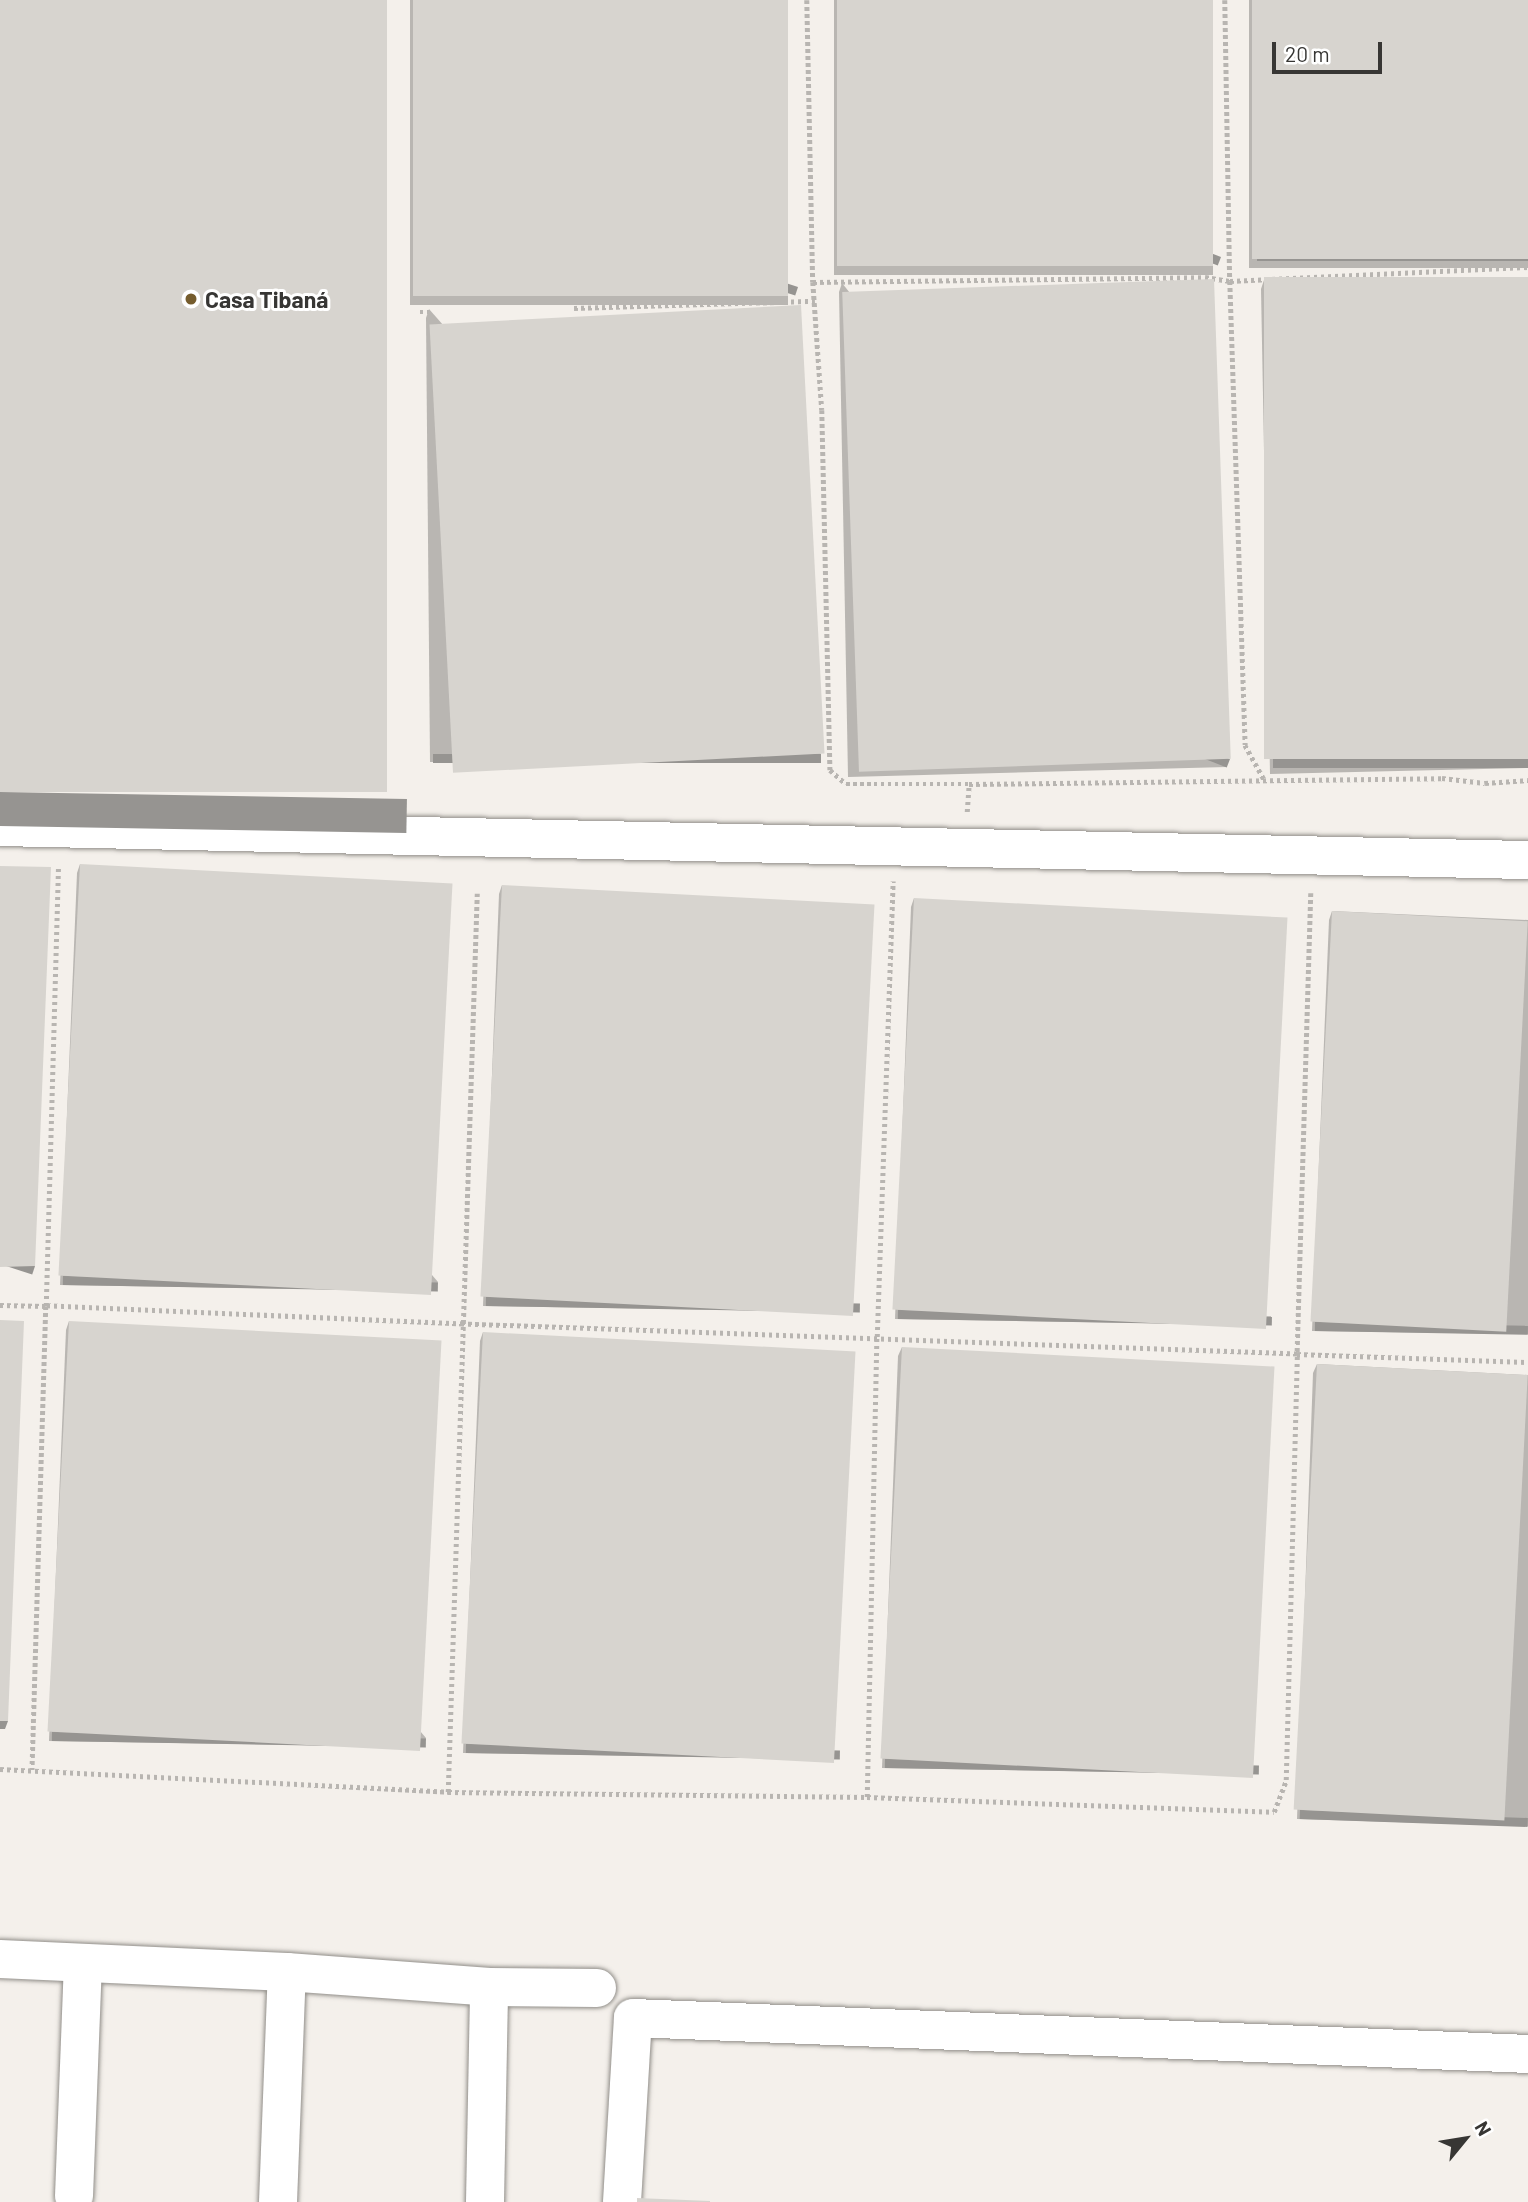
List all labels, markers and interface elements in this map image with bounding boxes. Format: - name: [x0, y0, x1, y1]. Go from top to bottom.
- scale bar: [1276, 28, 1386, 72]
- text: 20 m: [1285, 41, 1330, 66]
- place label: Casa Tibaná: [205, 285, 328, 313]
- marker: Casa Tibaná: [183, 291, 199, 307]
- north arrow: [1430, 2104, 1500, 2174]
- text: N: [1470, 2117, 1497, 2139]

